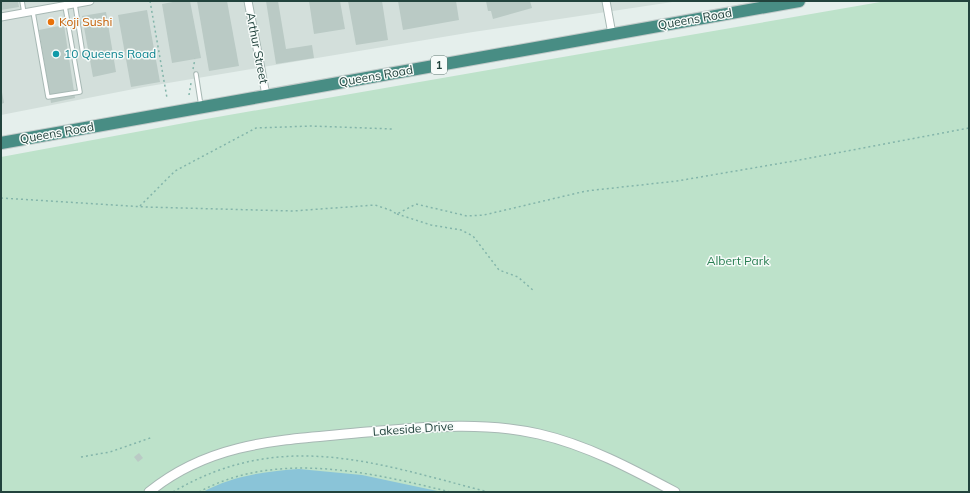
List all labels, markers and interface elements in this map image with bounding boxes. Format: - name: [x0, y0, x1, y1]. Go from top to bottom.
- street label: Queens Road: [657, 5, 733, 32]
- street label: Arthur Street: [243, 11, 272, 85]
- place label: Koji Sushi: [59, 14, 113, 29]
- marker: Koji Sushi: [46, 17, 56, 27]
- place label: 10 Queens Road: [64, 46, 156, 61]
- marker: 10 Queens Road: [51, 49, 61, 59]
- road number: 1: [431, 56, 447, 74]
- street label: Queens Road: [338, 62, 414, 89]
- street label: Queens Road: [19, 119, 95, 146]
- park label: Albert Park: [707, 253, 770, 268]
- street label: Lakeside Drive: [372, 418, 454, 439]

